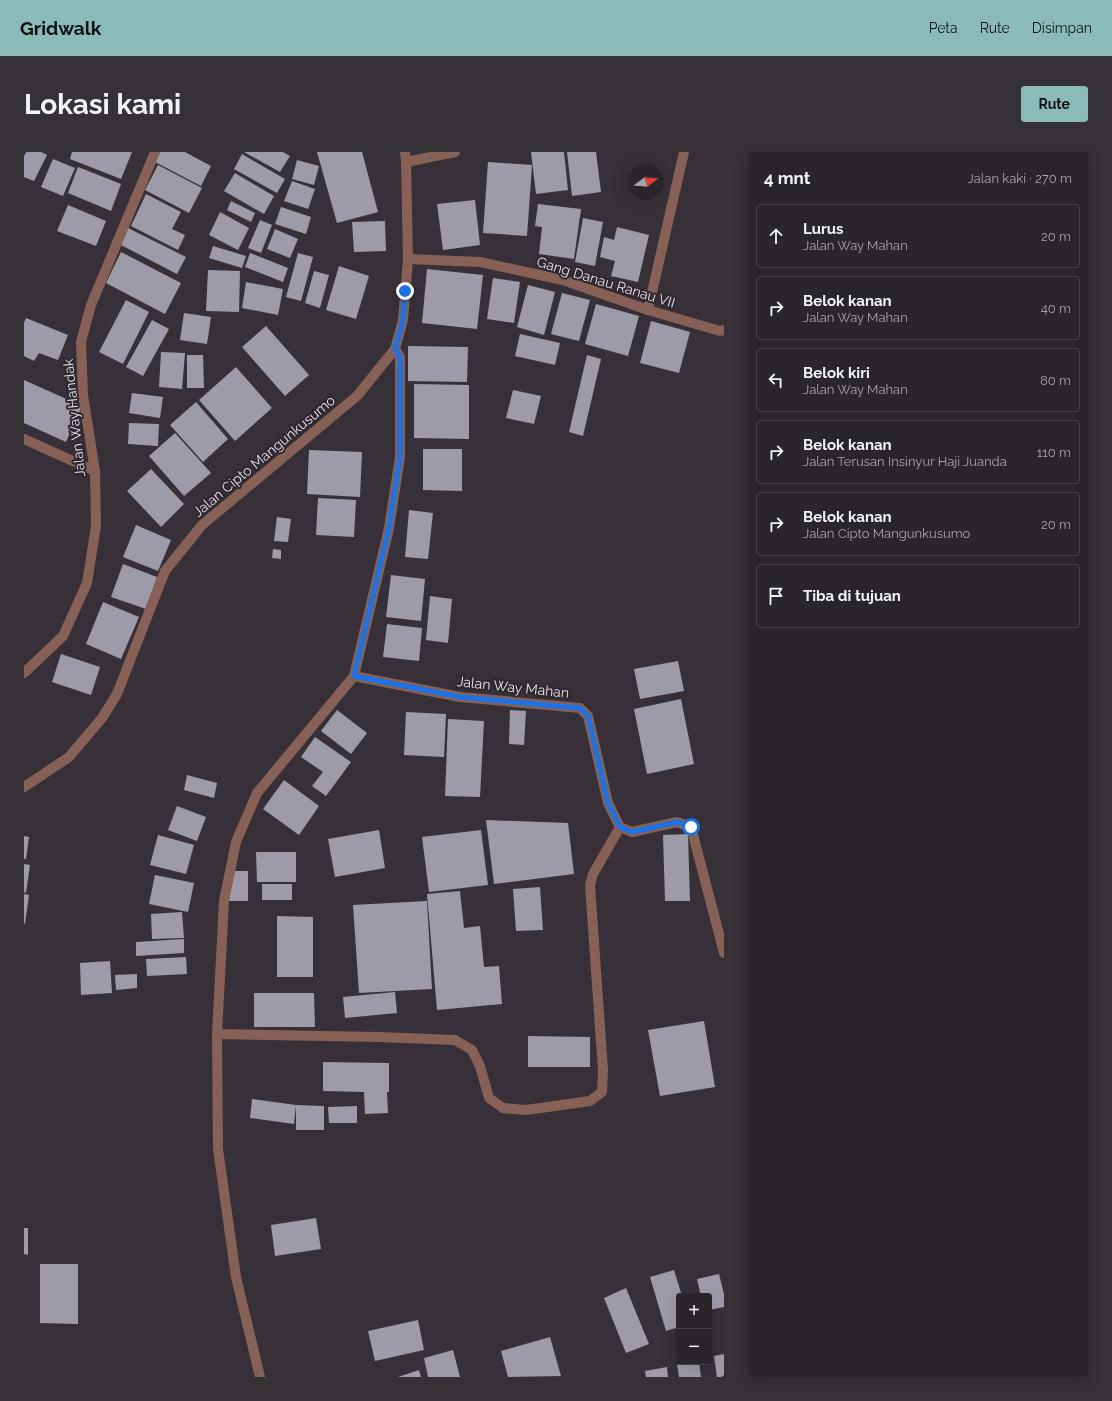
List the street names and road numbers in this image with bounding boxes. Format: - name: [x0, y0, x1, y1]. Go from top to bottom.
- street label: Gang Danau Ranau VII: [535, 253, 677, 311]
- street label: Jalan Way Handak: [60, 357, 88, 478]
- street label: Jalan Cipto Mangunkusumo: [190, 392, 338, 520]
- street label: Jalan Way Mahan: [456, 673, 570, 701]

